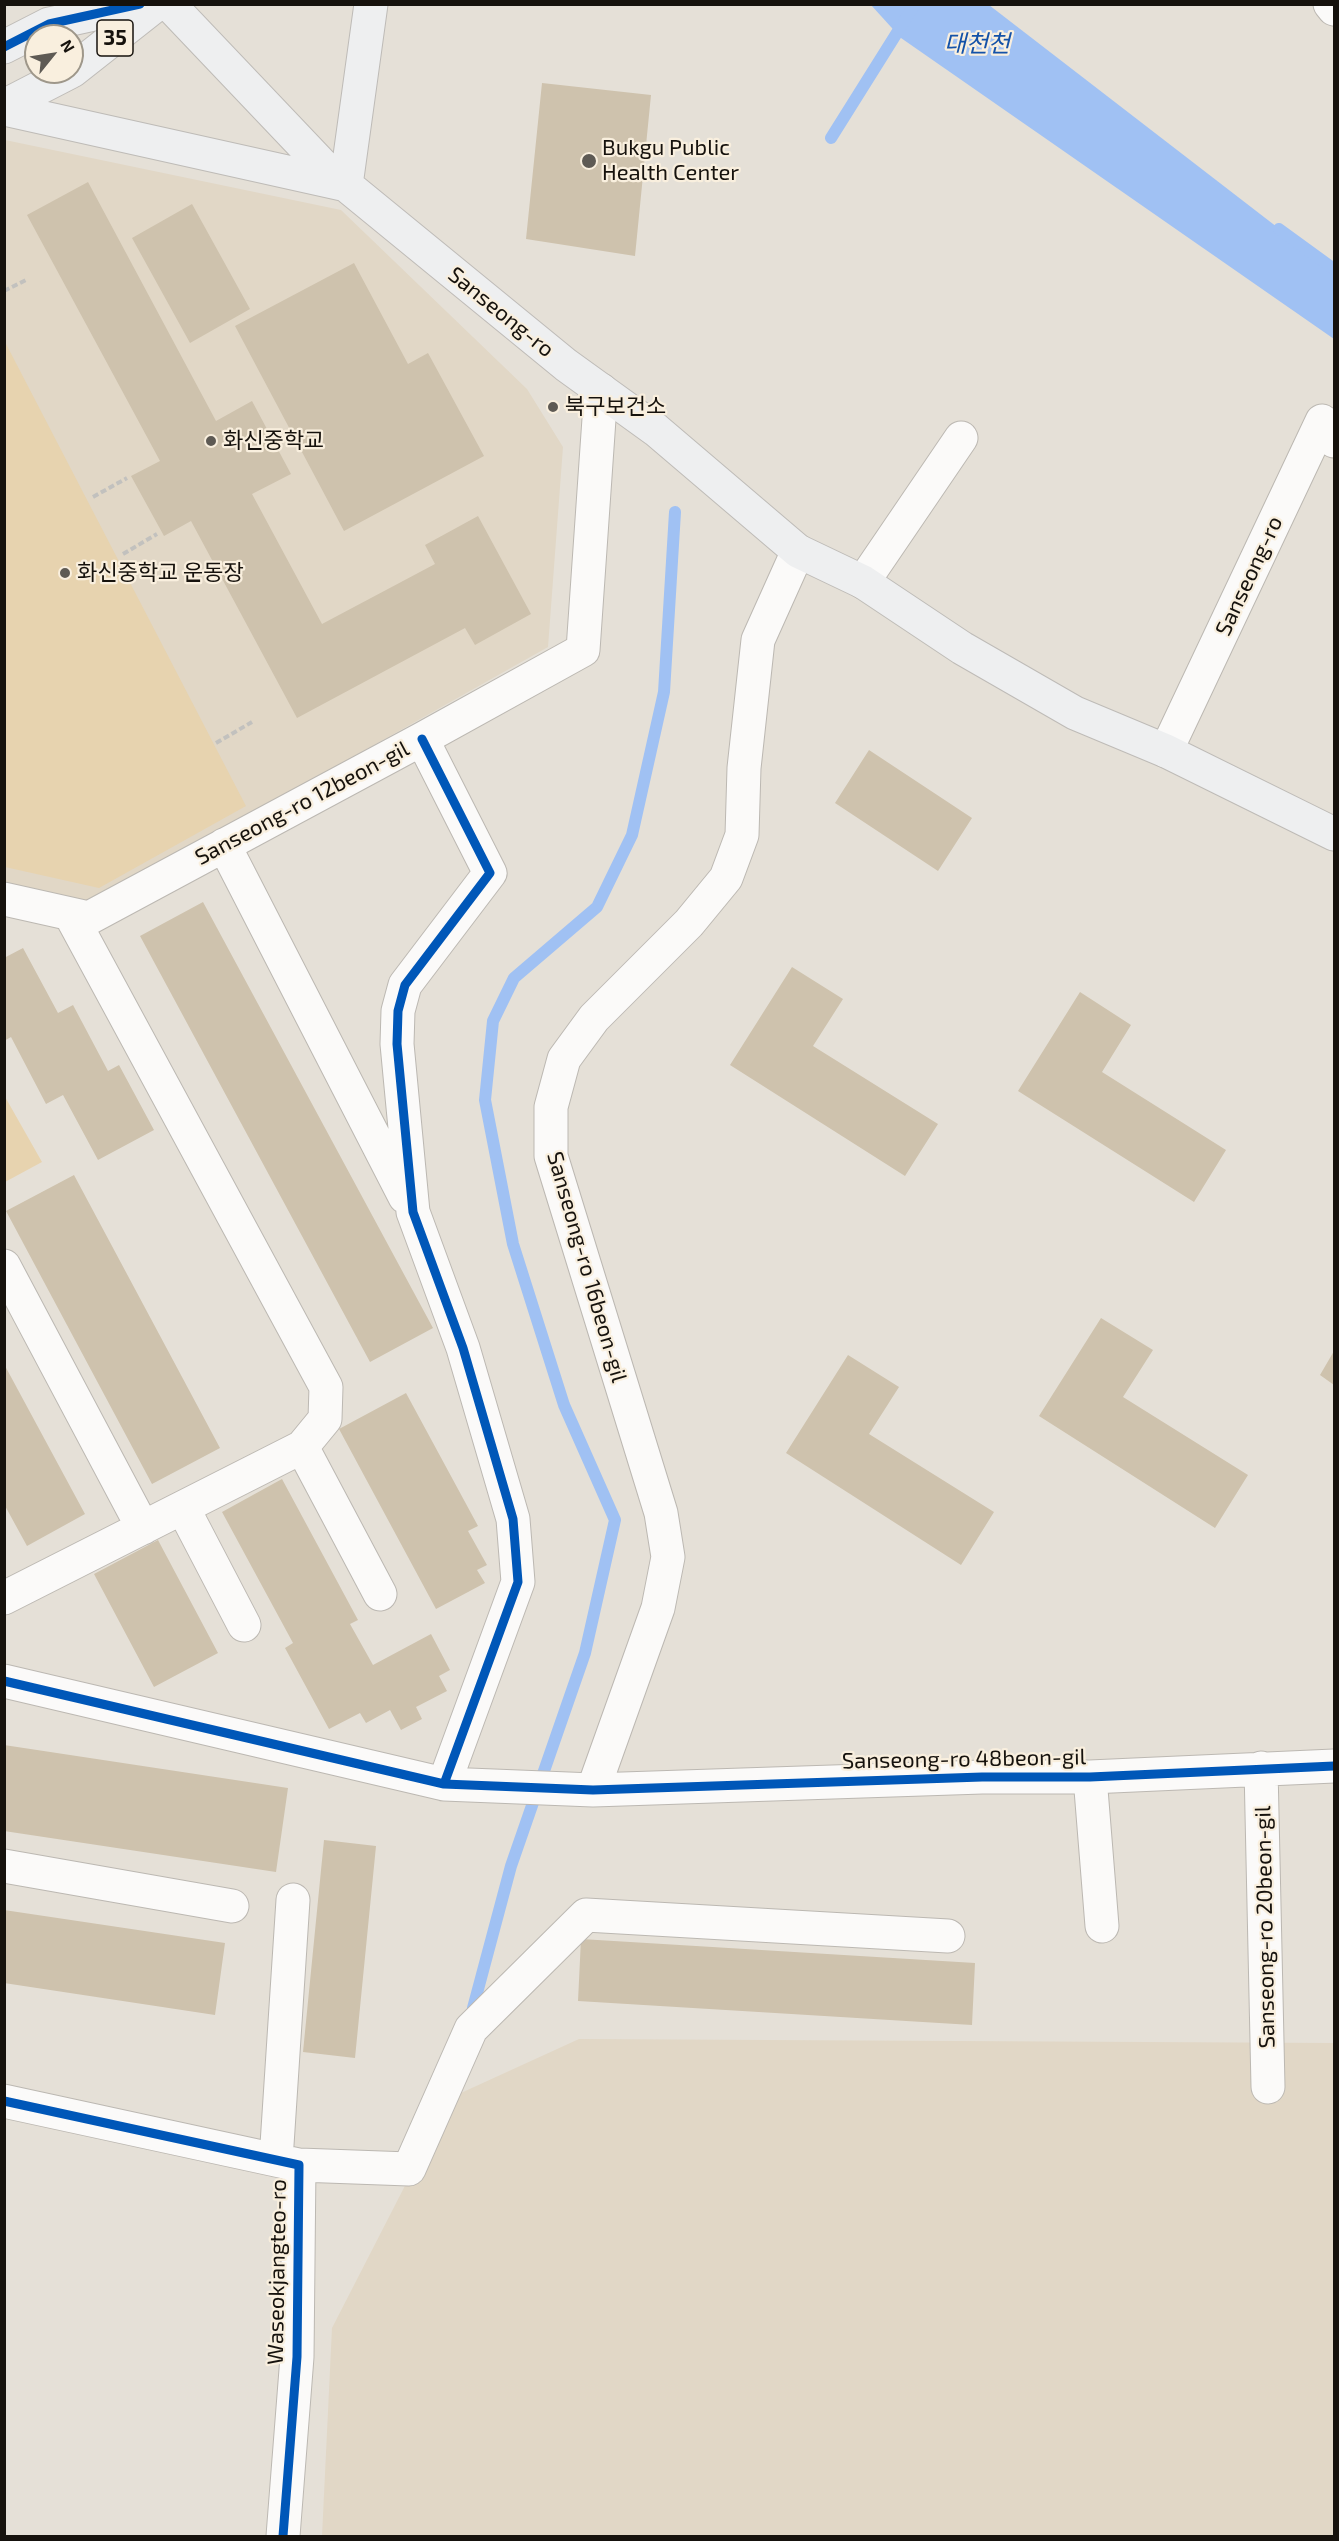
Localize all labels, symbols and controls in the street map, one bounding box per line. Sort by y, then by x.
road number: 35 [97,20,133,56]
north arrow [24,24,84,84]
water label: 대천천 [944,30,1010,58]
text: N [57,36,79,56]
place label: Bukgu Public Health Center [602,135,739,186]
marker: Bukgu Public Health Center [580,152,598,170]
street label: Sanseong-ro [443,261,559,363]
place label: 북구보건소 [565,394,666,420]
marker: 북구보건소 [546,400,560,414]
place label: 화신중학교 [223,428,324,454]
marker: 화신중학교 [204,434,218,448]
street label: Sanseong-ro [1210,512,1288,640]
place label: 화신중학교 운동장 [77,560,244,586]
marker: 화신중학교 운동장 [58,566,72,580]
street label: Sanseong-ro 12beon-gil [191,735,413,871]
street label: Sanseong-ro 16beon-gil [541,1149,633,1385]
street label: Sanseong-ro 48beon-gil [842,1744,1086,1774]
street label: Sanseong-ro 20beon-gil [1250,1805,1280,2049]
street label: Waseokjangteo-ro [262,2179,292,2365]

